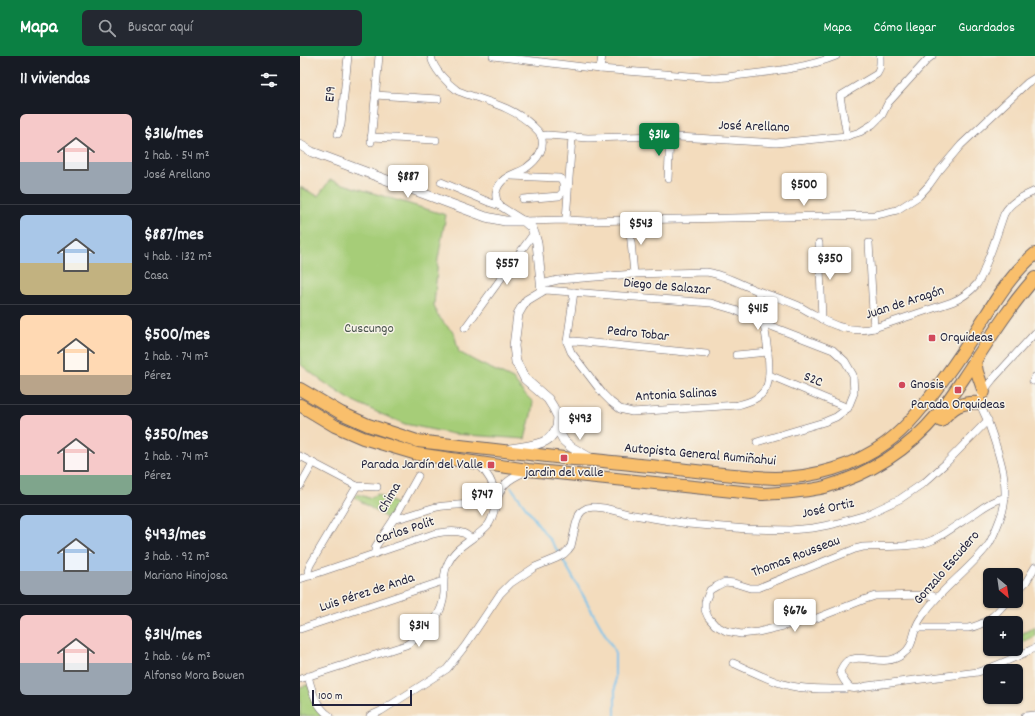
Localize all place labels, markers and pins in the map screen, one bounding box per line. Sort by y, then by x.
pin: $316 [635,123,683,157]
pin: $887 [384,165,432,199]
pin: $500 [780,173,828,207]
pin: $543 [617,212,665,246]
pin: $350 [806,247,854,281]
pin: $557 [483,252,531,286]
pin: $415 [734,297,782,331]
place label: Orquideas [940,328,993,348]
marker: Orquideas [927,333,937,343]
place label: Gnosis [910,375,944,395]
marker: Gnosis [897,380,907,390]
marker: Parada Orquideas [953,385,963,395]
place label: Parada Orquideas [911,395,1005,415]
pin: $493 [556,407,604,441]
marker: jardin del valle [559,453,569,463]
place label: Parada Jardín del Valle [361,455,483,475]
marker: Parada Jardín del Valle [486,460,496,470]
place label: jardin del valle [524,463,603,483]
pin: $747 [458,483,506,517]
pin: $676 [771,599,819,633]
pin: $314 [395,614,443,648]

